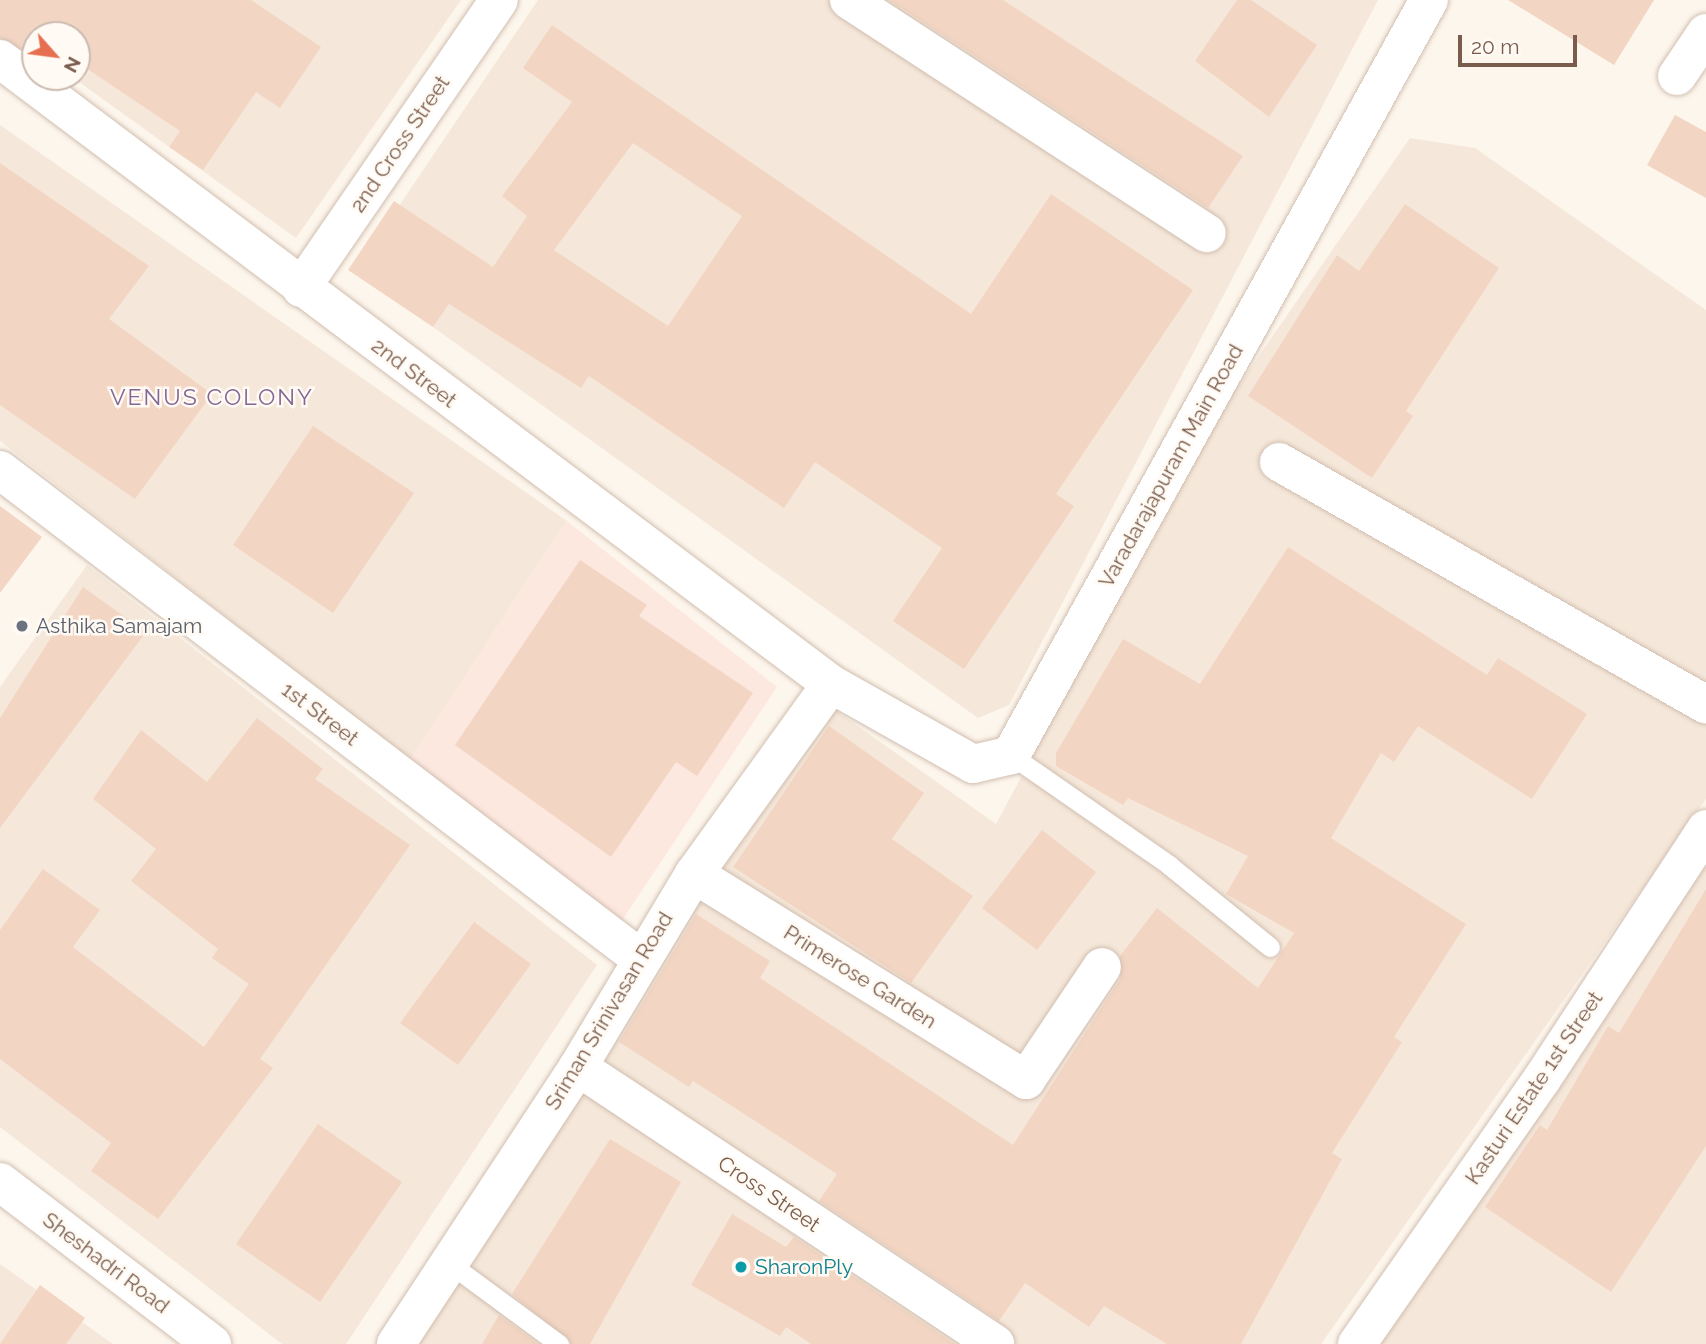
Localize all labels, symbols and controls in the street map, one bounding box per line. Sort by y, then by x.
north arrow [21,21,91,91]
scale bar [1461,21,1580,65]
text: 20 m [1471,34,1519,59]
text: N [60,53,86,76]
street label: 2nd Cross Street [345,71,455,217]
street label: 2nd Street [367,333,461,413]
street label: Varadarajapuram Main Road [1094,340,1248,592]
district label: VENUS COLONY [111,383,313,411]
place label: Asthika Samajam [36,613,202,639]
marker: Asthika Samajam [14,618,30,634]
street label: 1st Street [277,677,363,751]
street label: Sriman Srinivasan Road [540,907,678,1115]
street label: Primerose Garden [779,920,941,1034]
street label: Kasturi Estate 1st Street [1460,987,1608,1189]
street label: Cross Street [713,1151,825,1237]
street label: Sheshadri Road [38,1207,174,1319]
place label: SharonPly [755,1254,853,1280]
marker: SharonPly [733,1259,749,1275]

